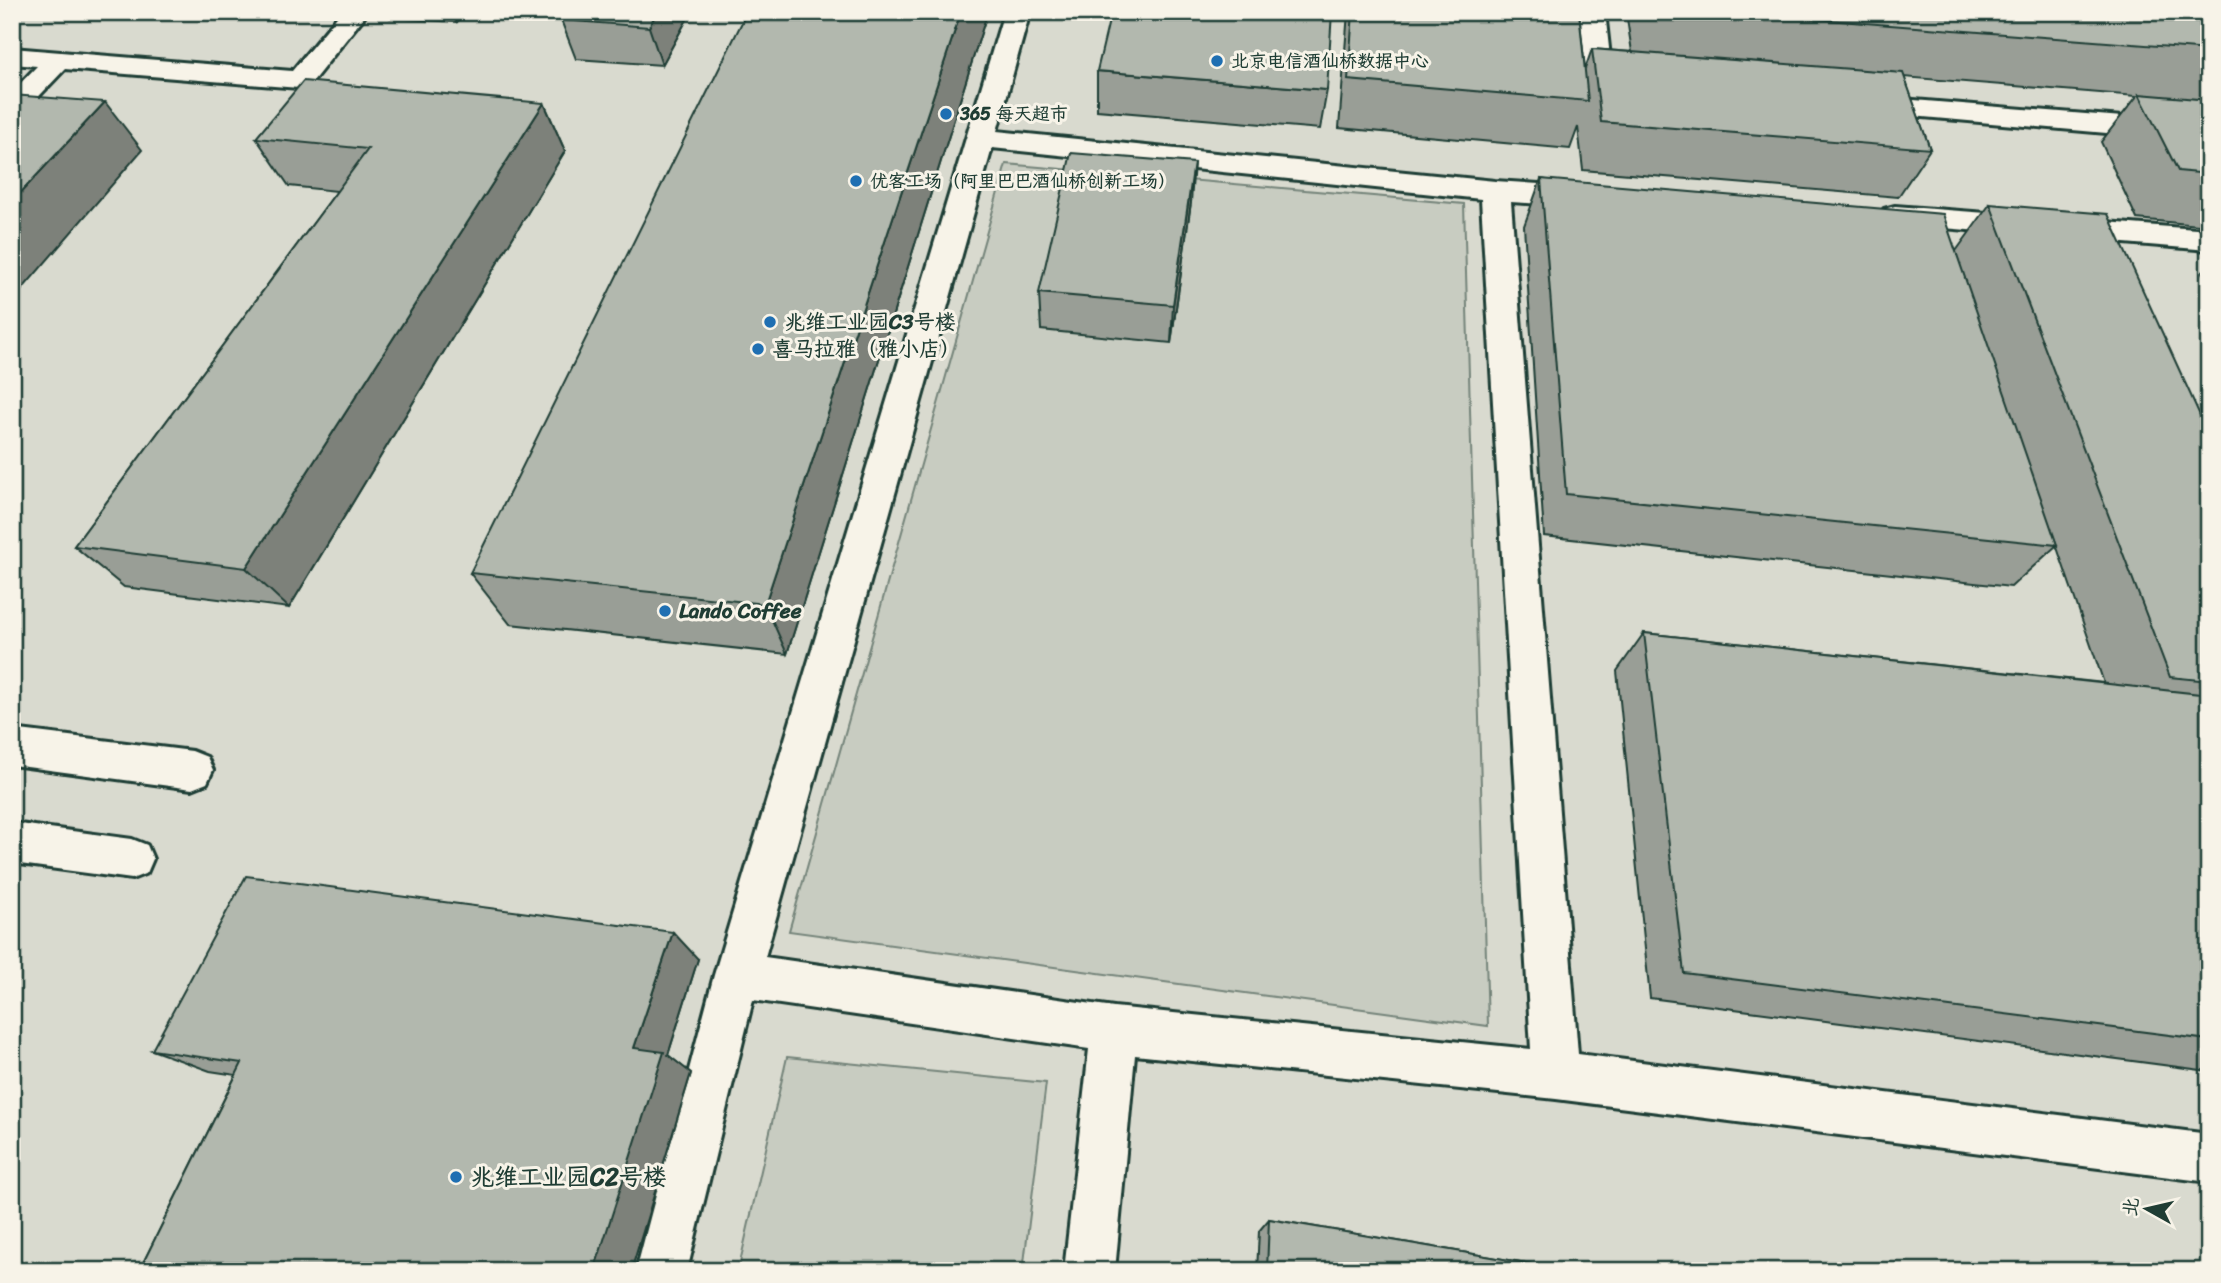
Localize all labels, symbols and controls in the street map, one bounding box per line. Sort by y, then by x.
place label: 北京电信酒仙桥数据中心 [1231,45,1429,77]
marker: 北京电信酒仙桥数据中心 [1209,53,1225,69]
place label: 365 每天超市 [959,98,1068,130]
marker: 365 每天超市 [938,106,954,122]
place label: 优客工场（阿里巴巴酒仙桥创新工场） [870,165,1176,197]
marker: 优客工场（阿里巴巴酒仙桥创新工场） [848,173,864,189]
place label: 兆维工业园C3号楼 [784,303,956,341]
marker: 兆维工业园C3号楼 [762,314,778,330]
place label: 喜马拉雅（雅小店） [772,330,961,368]
marker: 喜马拉雅（雅小店） [750,341,766,357]
place label: Lando Coffee [679,592,802,630]
marker: Lando Coffee [657,603,673,619]
place label: 兆维工业园C2号楼 [470,1156,667,1198]
marker: 兆维工业园C2号楼 [448,1169,464,1185]
north arrow [2112,1174,2182,1244]
text: 北 [2113,1195,2148,1218]

